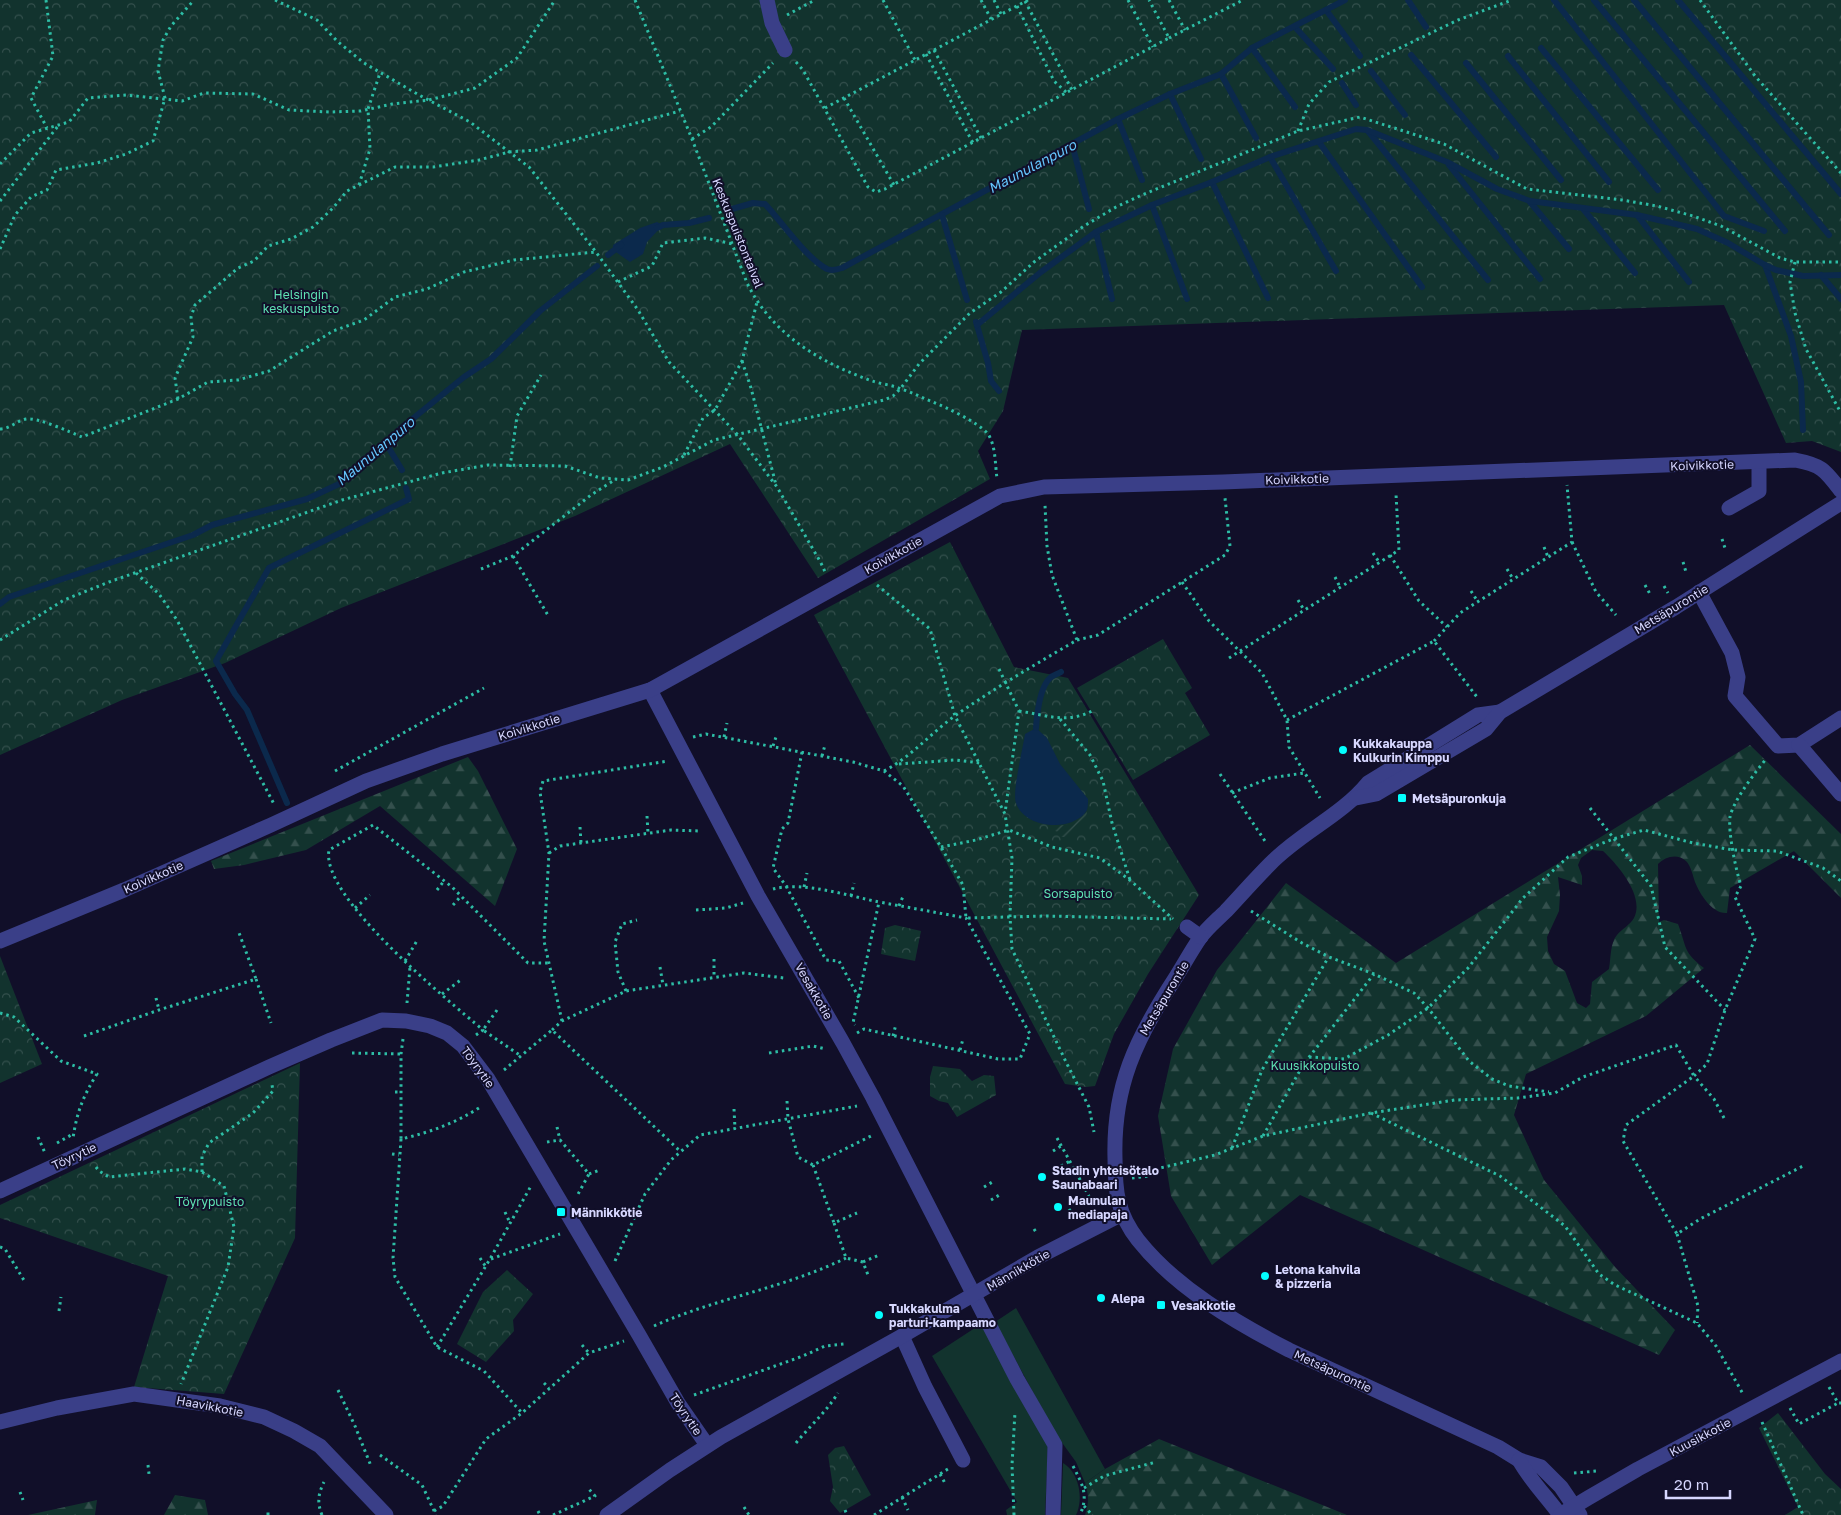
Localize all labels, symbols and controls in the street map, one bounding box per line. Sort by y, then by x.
water label: Maunulanpuro [985,135,1080,196]
street label: Keskuspuistontaival [709,176,767,290]
park label: Helsingin keskuspuisto [263,287,339,316]
water label: Maunulanpuro [332,412,419,489]
street label: Koivikkotie [1670,456,1734,474]
street label: Koivikkotie [1265,470,1329,488]
street label: Koivikkotie [861,533,925,577]
street label: Metsäpurontie [1631,581,1711,637]
street label: Koivikkotie [496,710,562,744]
place label: Kukkakauppa Kulkurin Kimppu [1353,736,1449,765]
marker: Kukkakauppa Kulkurin Kimppu [1337,744,1349,756]
place label: Metsäpuronkuja [1412,791,1506,806]
marker: Metsäpuronkuja [1396,792,1408,804]
street label: Koivikkotie [121,857,185,897]
park label: Sorsapuisto [1044,886,1112,901]
street label: Metsäpurontie [1136,958,1192,1038]
street label: Vesakkotie [792,960,836,1022]
street label: Töyrytie [458,1043,498,1091]
park label: Kuusikkopuisto [1271,1058,1359,1073]
street label: Töyrytie [49,1139,99,1173]
place label: Stadin yhteisötalo Saunabaari [1052,1163,1159,1192]
marker: Stadin yhteisötalo Saunabaari [1036,1171,1048,1183]
place label: Maunulan mediapaja [1068,1193,1128,1222]
park label: Töyrypuisto [176,1194,244,1209]
marker: Maunulan mediapaja [1052,1201,1064,1213]
place label: Männikkötie [571,1205,642,1220]
marker: Männikkötie [555,1206,567,1218]
street label: Männikkötie [984,1246,1052,1294]
place label: Letona kahvila & pizzeria [1275,1262,1360,1291]
marker: Letona kahvila & pizzeria [1259,1270,1271,1282]
place label: Alepa [1111,1291,1145,1306]
marker: Alepa [1095,1292,1107,1304]
place label: Vesakkotie [1171,1298,1236,1313]
marker: Vesakkotie [1155,1299,1167,1311]
place label: Tukkakulma parturi-kampaamo [889,1301,996,1330]
marker: Tukkakulma parturi-kampaamo [873,1309,885,1321]
street label: Metsäpurontie [1292,1346,1374,1396]
street label: Töyrytie [667,1390,706,1438]
street label: Haavikkotie [175,1392,245,1420]
street label: Kuusikkotie [1667,1414,1733,1459]
scale bar [1666,1468,1730,1500]
text: 20 m [1674,1475,1709,1493]

